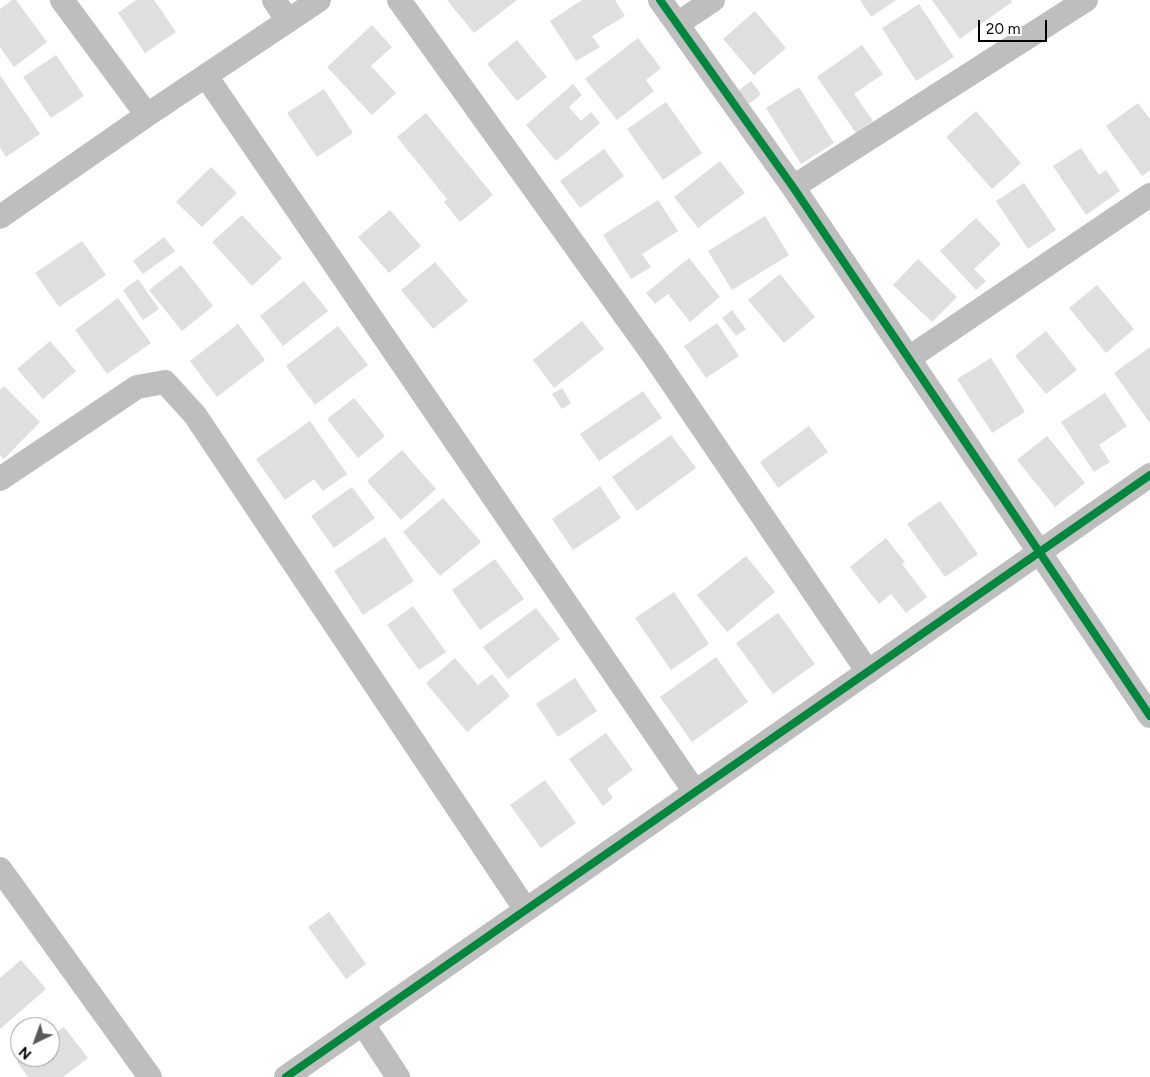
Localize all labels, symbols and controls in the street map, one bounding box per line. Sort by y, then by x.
scale bar [980,10,1049,42]
text: 20 m [986,20,1020,38]
north arrow [10,1017,60,1067]
text: N [16,1043,35,1063]

